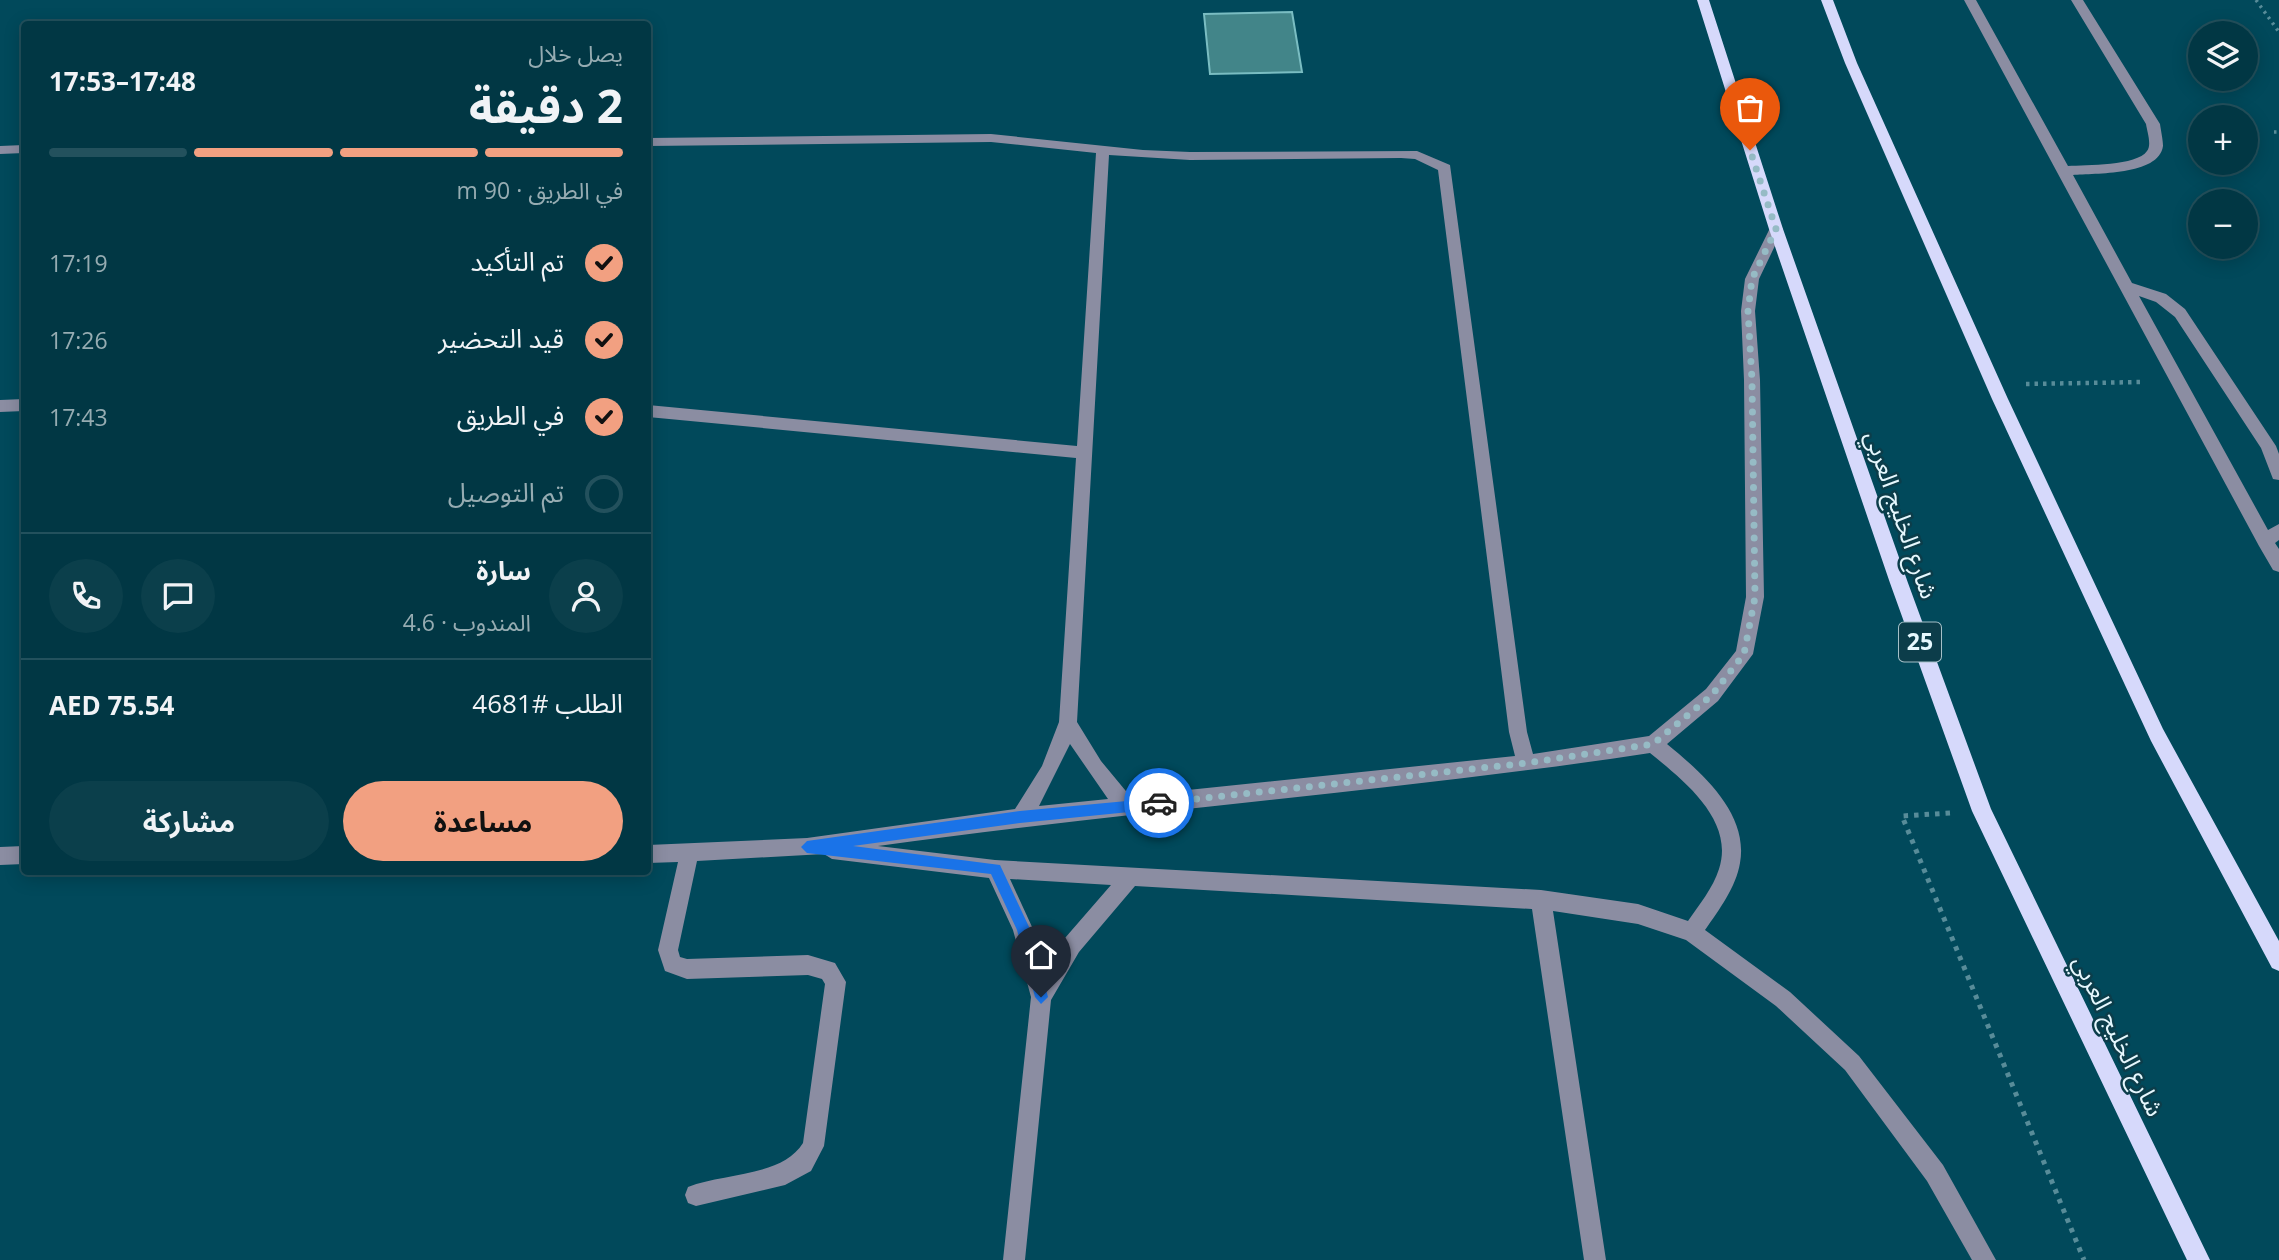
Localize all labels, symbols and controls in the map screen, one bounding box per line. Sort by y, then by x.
map controls [2188,21,2258,259]
button: layers [2188,21,2258,91]
text: يصل خلال [528,37,623,69]
text: 17:48–17:53 [49,63,196,99]
text: 2 دقيقة [469,74,623,136]
pin [1720,78,1780,150]
icon: bag [1731,89,1769,127]
button: + [2188,105,2258,175]
text: في الطريق · 90 m [457,174,623,206]
button: − [2188,189,2258,259]
text: تم التأكيد [470,243,564,279]
icon: check [585,244,623,282]
text: 17:19 [49,247,108,279]
text: قيد التحضير [438,320,564,356]
icon: check [585,321,623,359]
text: 17:26 [49,324,108,356]
text: في الطريق [457,397,564,433]
icon: check [585,398,623,436]
text: 17:43 [49,401,108,433]
street label: شارع الخليج العربي [1855,426,1947,604]
text: تم التوصيل [448,474,564,510]
text: سارة [476,552,531,588]
button: phone [49,559,123,633]
button: chat [141,559,215,633]
button: person [549,559,623,633]
text: المندوب · 4.6 [403,606,531,638]
road number: 25 [1899,622,1941,662]
text: الطلب #4681 [472,685,623,721]
text: AED 75.54 [49,687,174,723]
courier [1124,768,1194,838]
button: مشاركة [49,781,329,861]
button: مساعدة [343,781,623,861]
icon: car [1140,784,1178,822]
pin [1011,925,1071,997]
icon: home [1022,936,1060,974]
street label: شارع الخليج العربي [2063,949,2173,1123]

